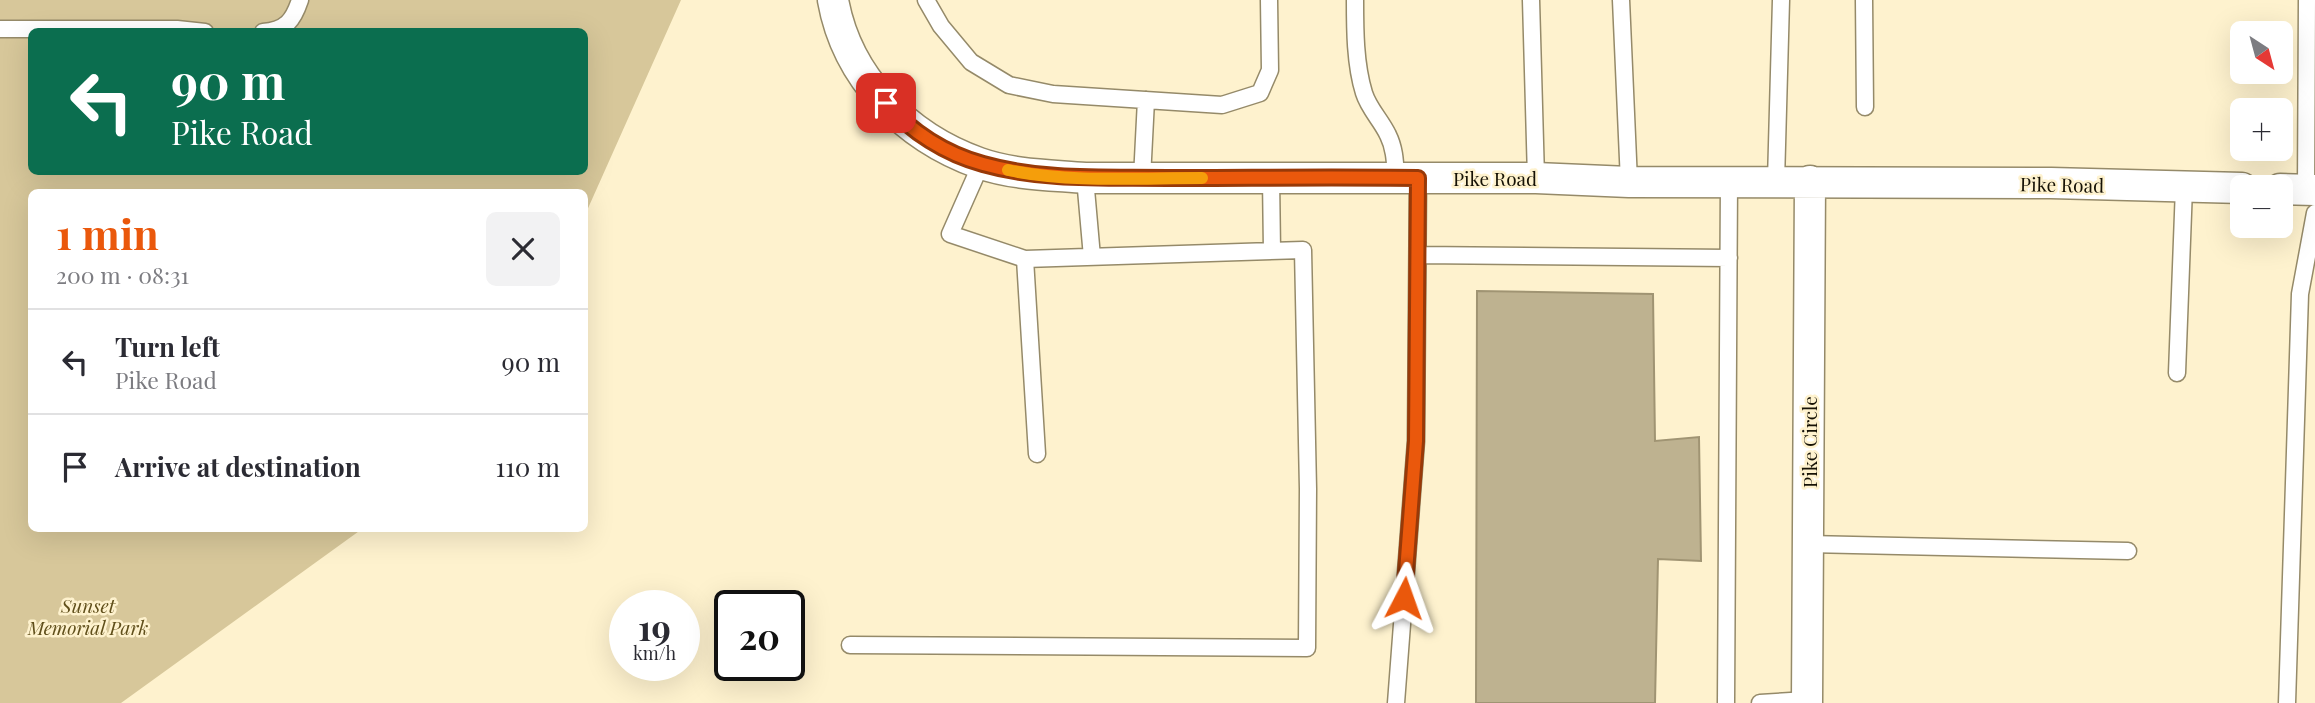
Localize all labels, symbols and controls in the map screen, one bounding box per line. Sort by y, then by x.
north arrow [2230,21,2292,84]
map controls [2230,21,2293,238]
text: 90 m [171,47,285,112]
icon: left [56,56,147,147]
pin [856,73,916,133]
icon: arrive [867,84,905,122]
button: + [2230,98,2293,161]
text: Pike Road [171,110,313,153]
street label: Pike Road [1453,165,1537,191]
street label: Pike Road [2020,170,2104,198]
button: − [2230,175,2293,238]
text: 1 min [56,205,159,261]
button: close [486,212,560,286]
text: 200 m · 08:31 [56,259,189,290]
text: Turn left [115,329,220,364]
icon: left [56,343,94,381]
text: 90 m [502,344,560,379]
text: Pike Road [115,364,217,395]
street label: Pike Circle [1796,396,1822,488]
icon: arrive [56,448,94,486]
text: Arrive at destination [115,449,361,484]
text: 110 m [496,449,560,484]
position arrow [1367,561,1441,635]
speed limit sign: 20 [714,590,805,681]
park label: Sunset Memorial Park [27,592,149,640]
text: 19 [638,603,671,650]
text: km/h [633,641,676,665]

